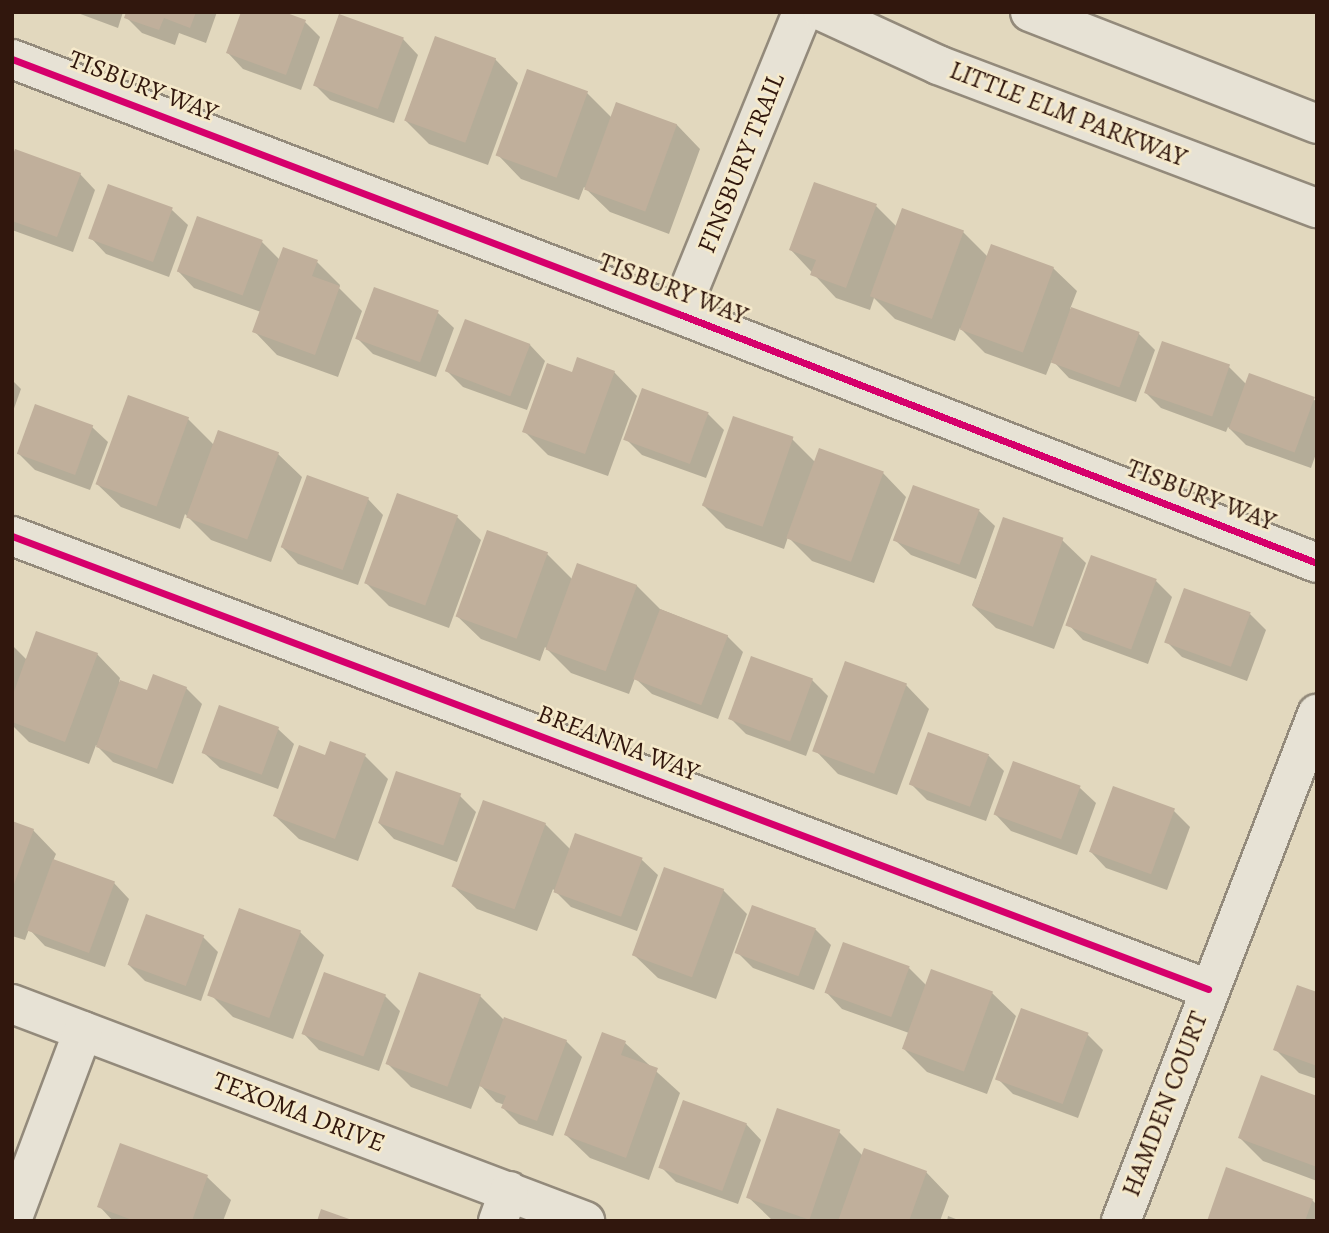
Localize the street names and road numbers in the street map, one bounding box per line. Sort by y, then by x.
street label: TISBURY WAY [64,43,222,129]
street label: LITTLE ELM PARKWAY [945,54,1191,174]
street label: FINSBURY TRAIL [691,68,791,258]
street label: TISBURY WAY [594,246,752,332]
street label: TISBURY WAY [1122,452,1280,538]
street label: BREANNA WAY [533,698,703,788]
street label: HAMDEN COURT [1115,1007,1215,1201]
street label: TEXOMA DRIVE [209,1065,389,1159]

